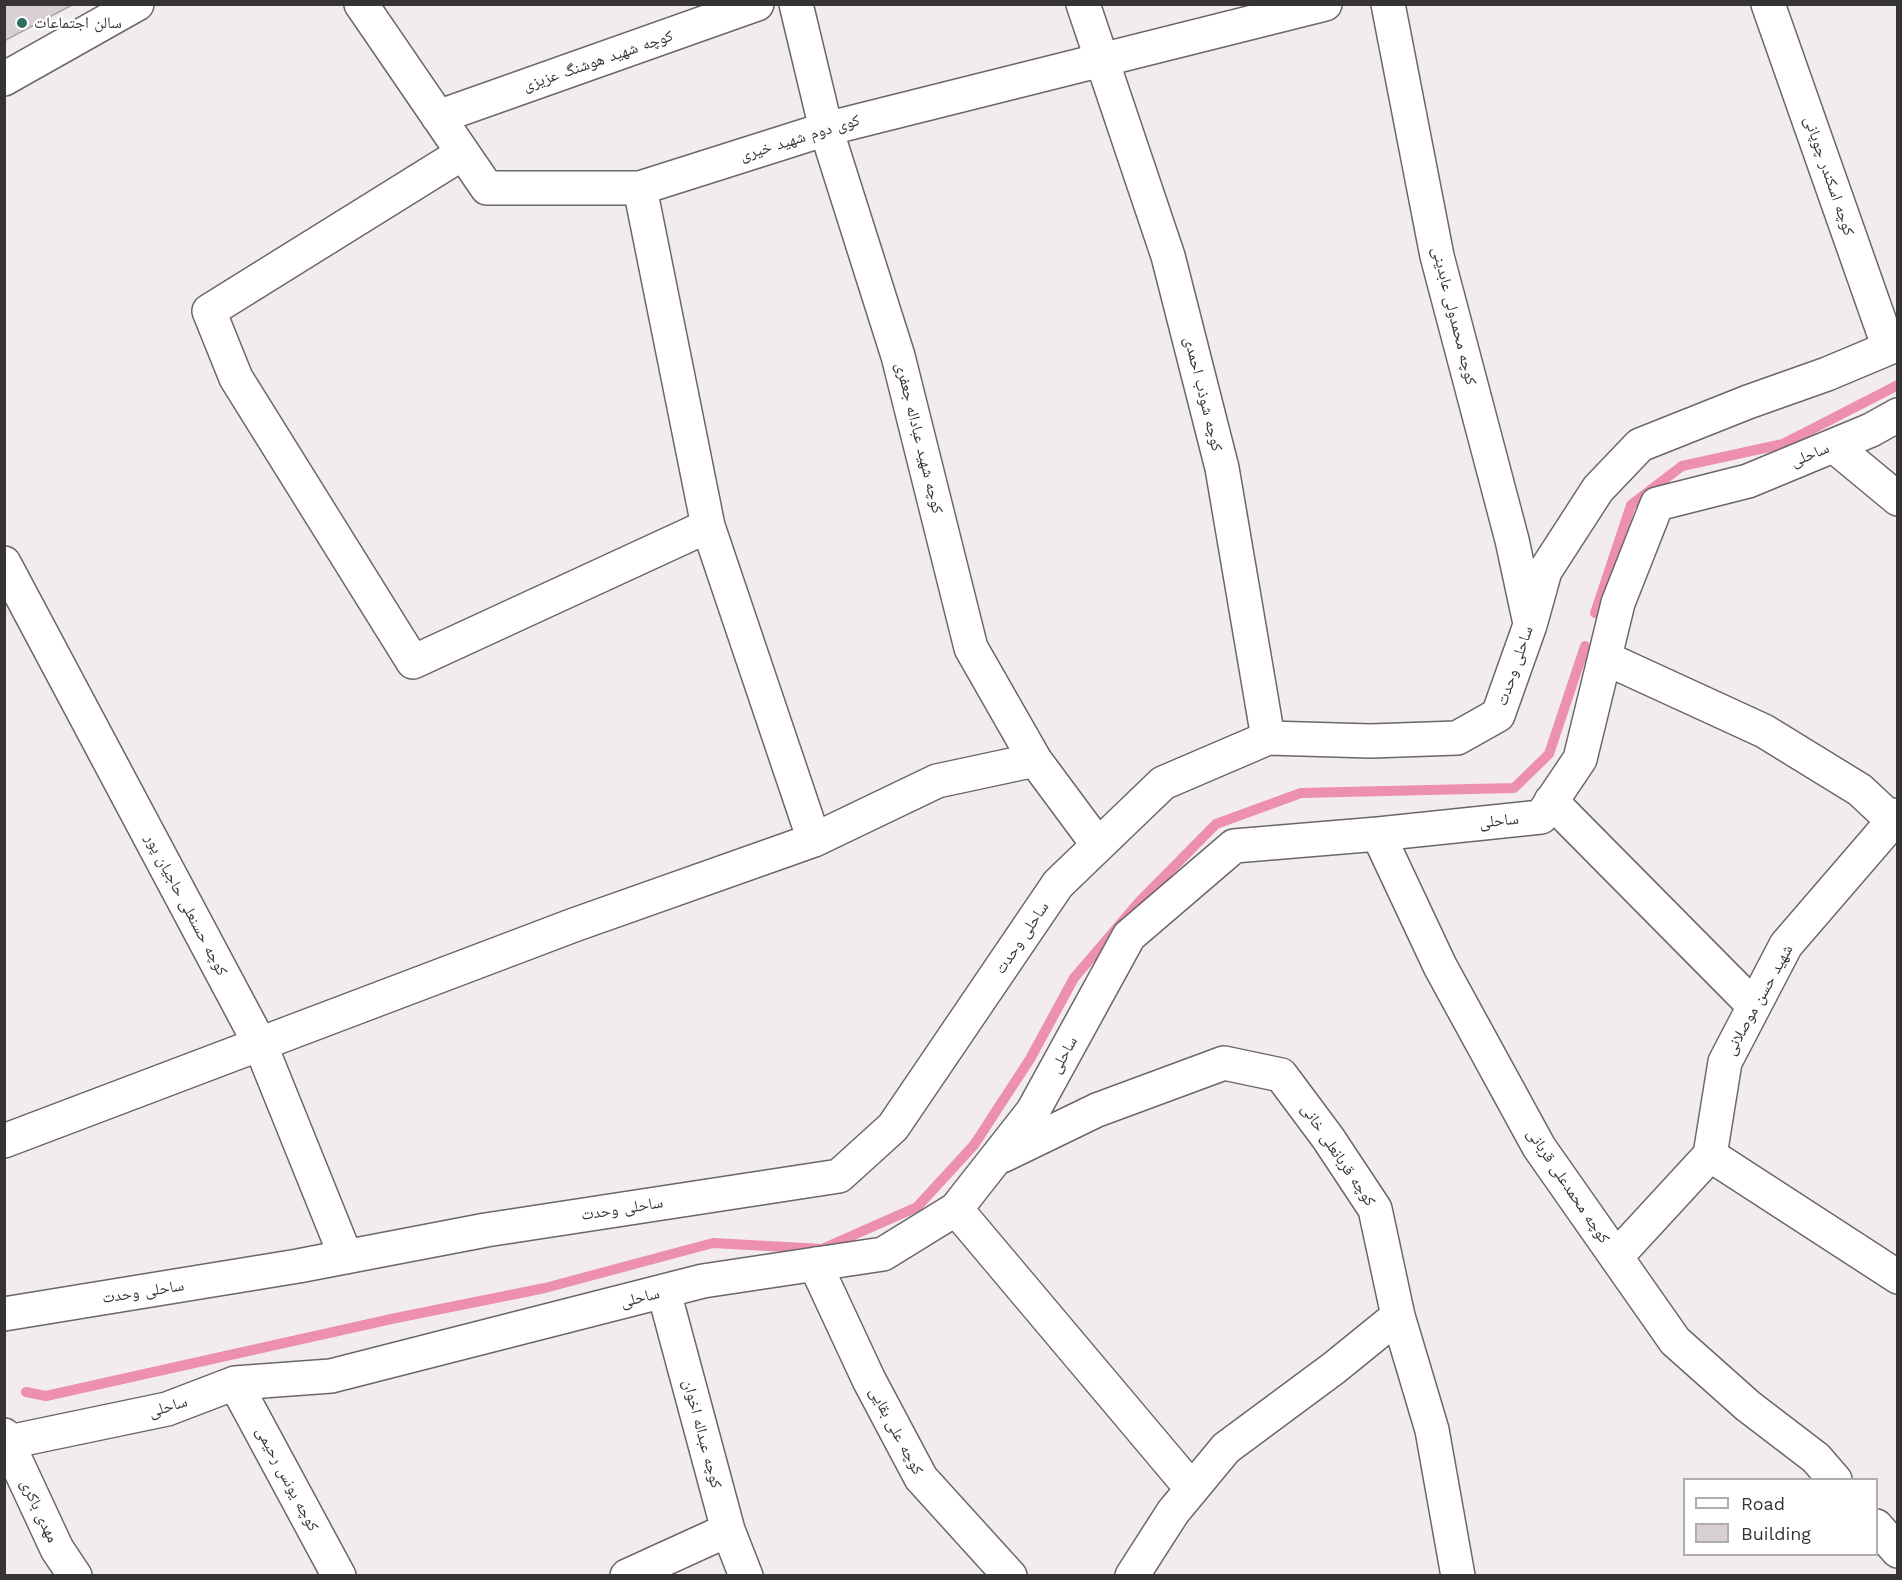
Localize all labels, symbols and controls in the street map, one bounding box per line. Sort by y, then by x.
place label: سالن اجتماعات [34,13,122,33]
marker: سالن اجتماعات [15,16,29,30]
street label: کوچه شهید هوشنگ عزیزی [520,26,676,96]
street label: کوی دوم شهید خیری [738,111,862,165]
street label: کوچه اسکندر چوپانی [1800,114,1858,238]
street label: کوچه محمدولی عابدینی [1428,245,1480,387]
street label: کوچه شوذب احمدی [1179,335,1227,453]
street label: کوچه شهید عباداله جعفری [891,360,947,516]
street label: ساحلی [1788,439,1832,471]
street label: ساحلی وحدت [1492,624,1538,708]
street label: ساحلی [1478,809,1520,833]
street label: کوچه حسنعلی حاجیان پور [141,831,231,979]
street label: ساحلی وحدت [991,898,1053,978]
street label: شهید حسن موصلانی [1721,941,1797,1059]
street label: ساحلی [1046,1033,1082,1077]
street label: کوچه قربانعلی خانی [1297,1100,1379,1210]
street label: کوچه محمدعلی قربانی [1522,1125,1614,1247]
street label: ساحلی وحدت [580,1193,664,1225]
street label: ساحلی وحدت [101,1276,185,1308]
street label: ساحلی [618,1284,662,1312]
street label: کوچه عبداله اخوان [678,1377,726,1491]
street label: کوچه علی بقایی [865,1384,927,1478]
street label: ساحلی [146,1392,190,1422]
street label: کوچه یونس رحیمی [251,1423,323,1535]
street label: مهدی باکری [16,1476,62,1546]
legend [1683,1478,1878,1556]
text: Road [1741,1493,1785,1514]
text: Building [1741,1523,1811,1544]

